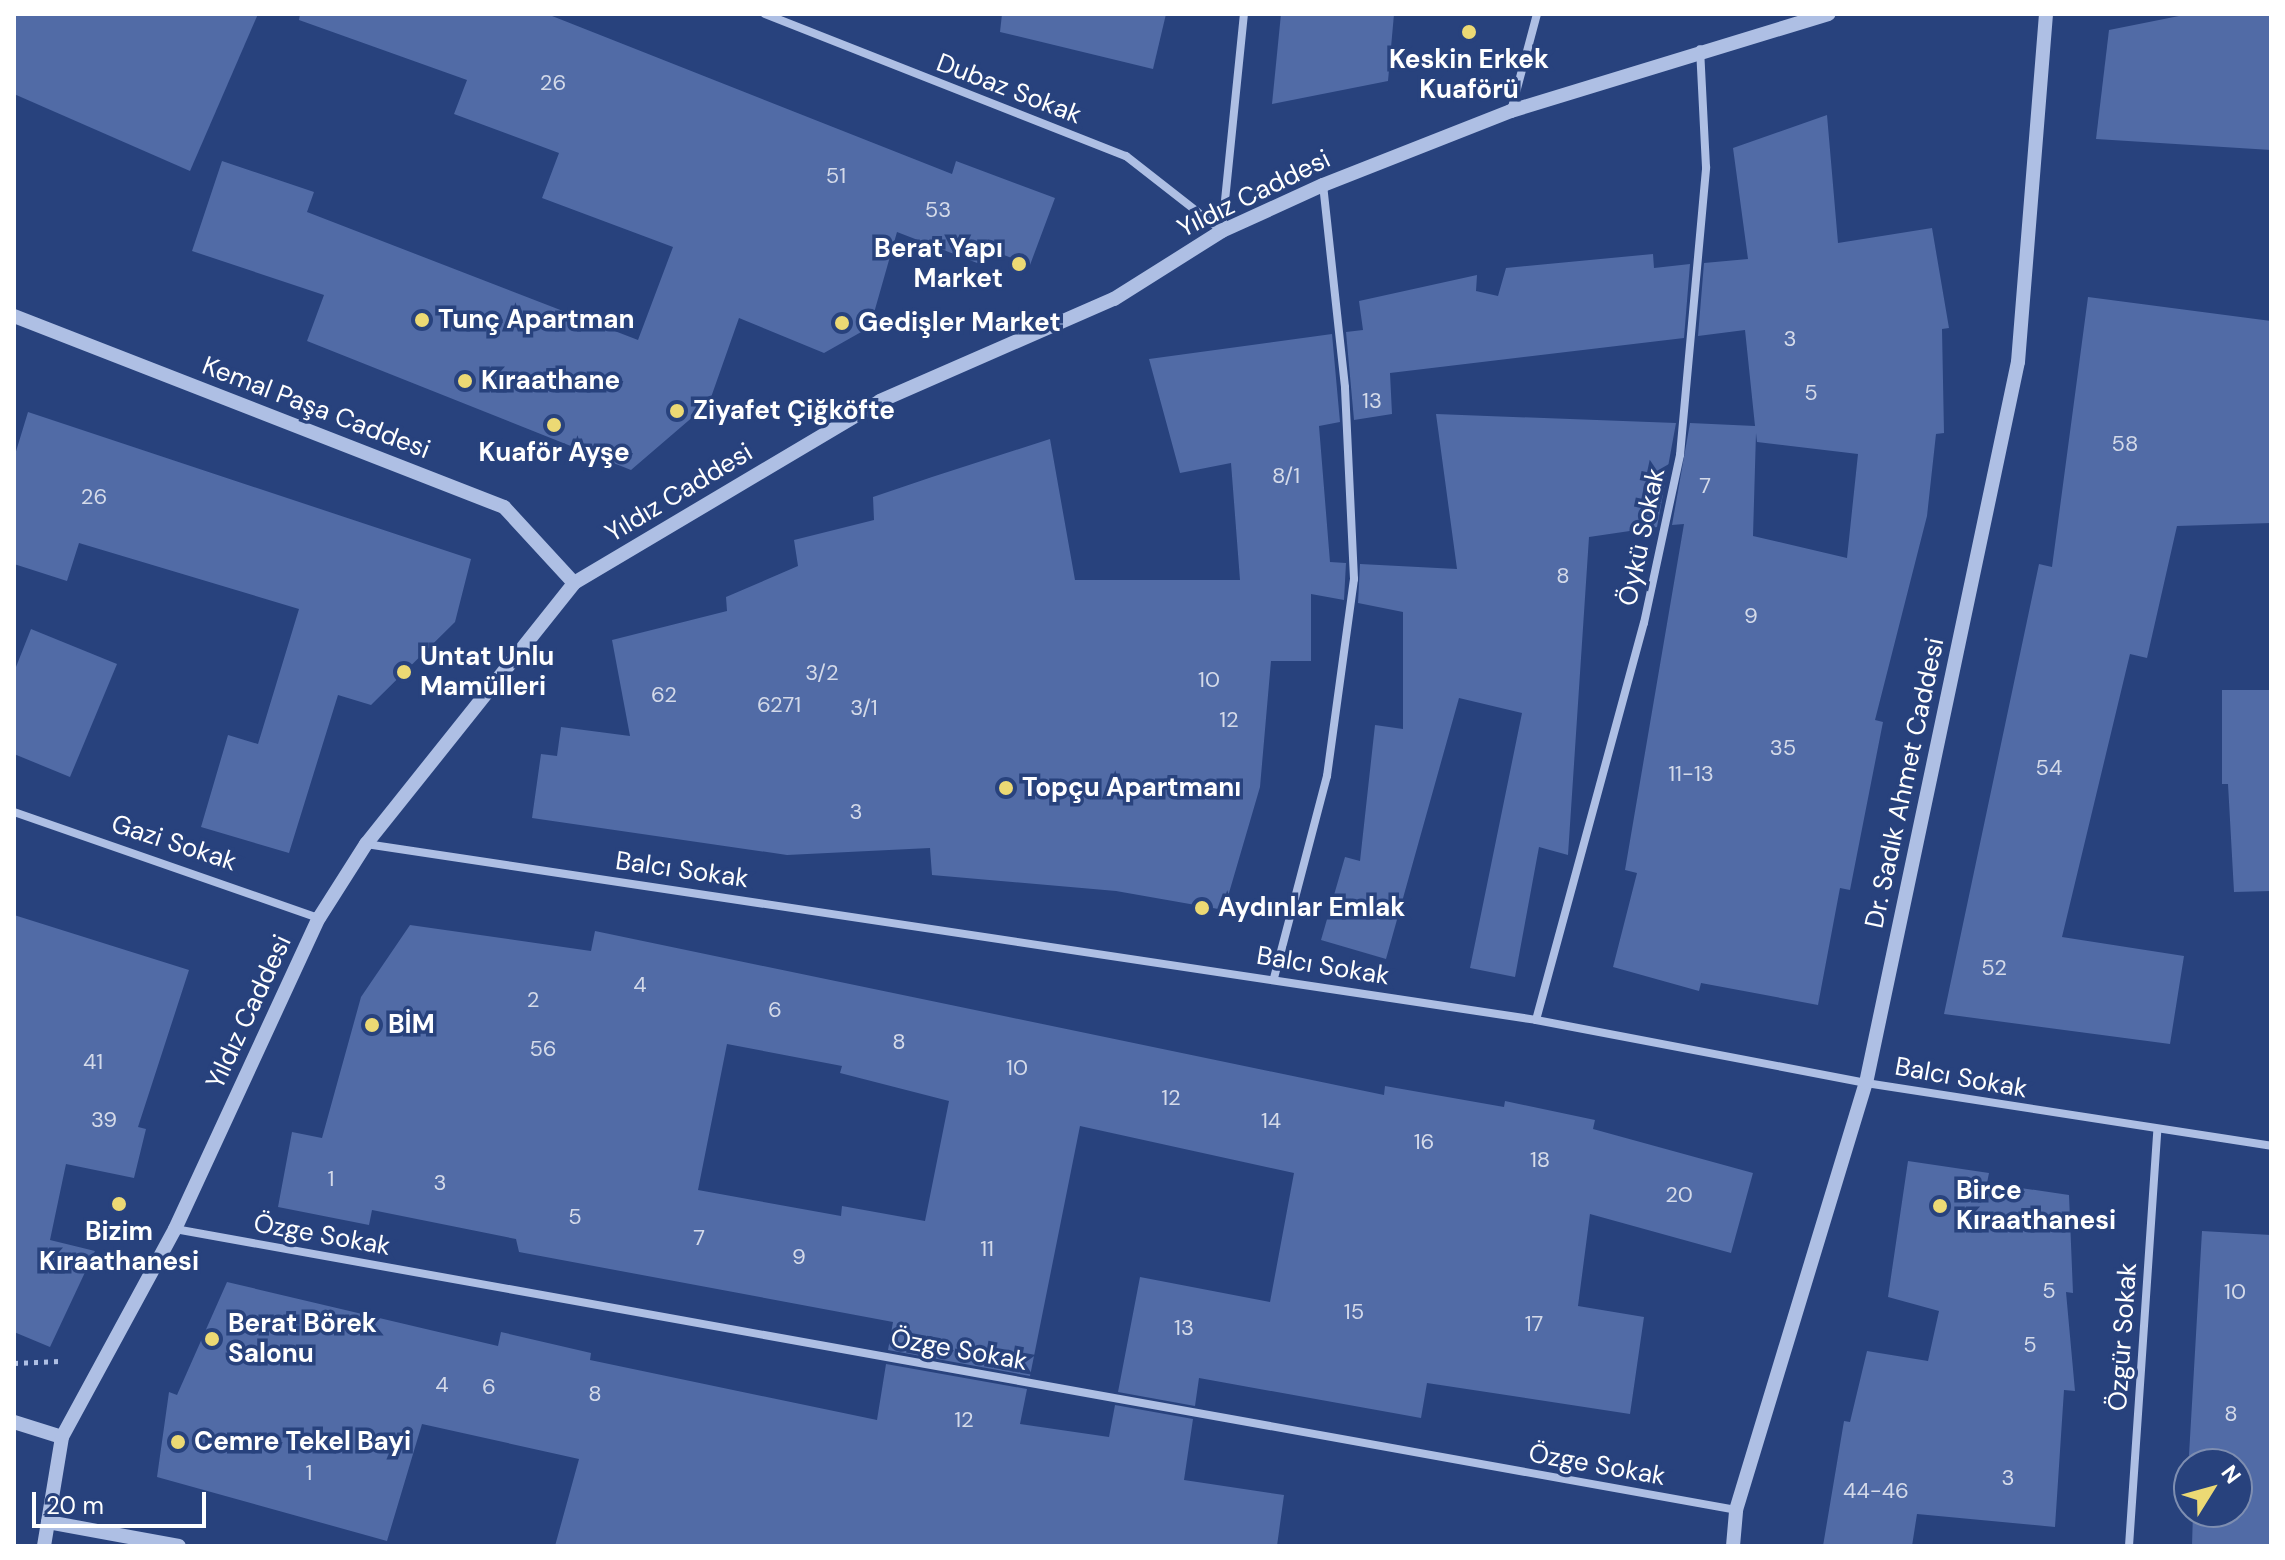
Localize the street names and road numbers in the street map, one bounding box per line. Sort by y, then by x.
street label: Dubaz Sokak [932,47,1086,131]
street label: Yıldız Caddesi [1173,144,1335,244]
street label: Kemal Paşa Caddesi [198,350,434,466]
street label: Yıldız Caddesi [600,437,758,549]
street label: Öykü Sokak [1612,465,1672,609]
street label: Dr. Sadık Ahmet Caddesi [1859,635,1951,931]
street label: Gazi Sokak [108,808,240,878]
street label: Balcı Sokak [614,845,750,895]
street label: Yıldız Caddesi [200,930,298,1094]
street label: Balcı Sokak [1254,940,1392,992]
street label: Balcı Sokak [1892,1051,2030,1105]
street label: Özge Sokak [251,1208,393,1262]
street label: Özgür Sokak [2102,1262,2144,1412]
street label: Özge Sokak [888,1323,1030,1377]
street label: Özge Sokak [1526,1438,1668,1492]

